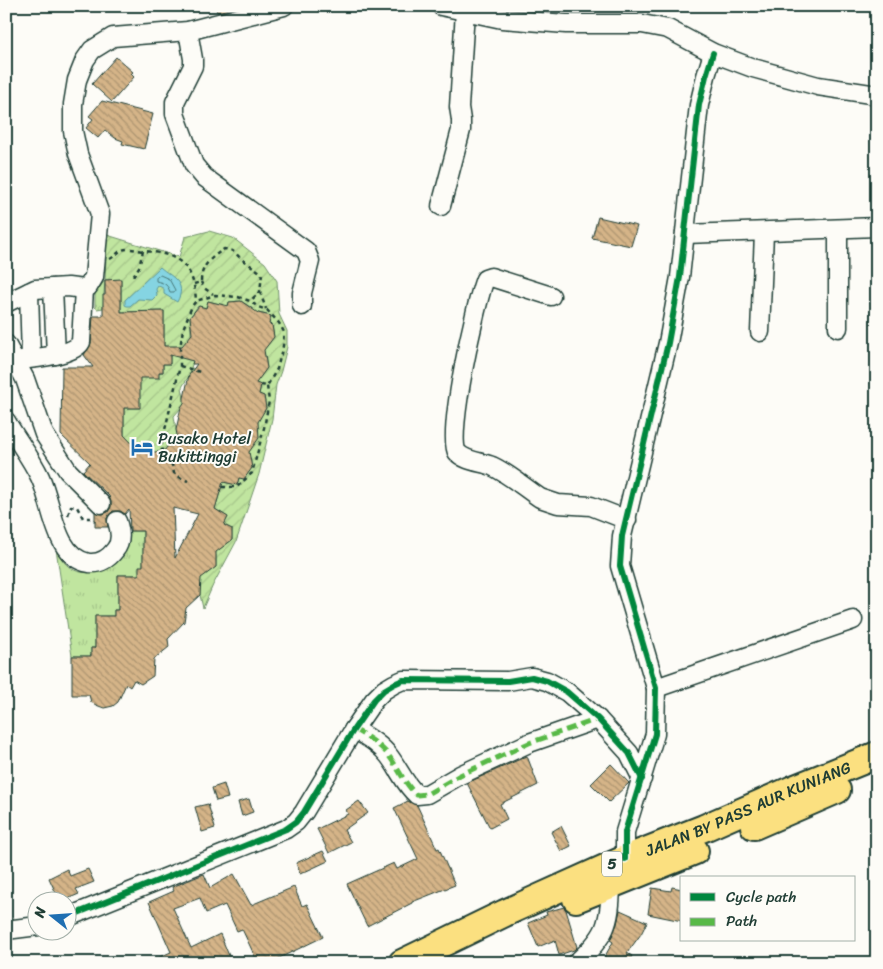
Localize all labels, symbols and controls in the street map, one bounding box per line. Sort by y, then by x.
place label: Pusako Hotel Bukittinggi [158,424,251,471]
hotel icon: Pusako Hotel Bukittinggi [129,434,155,460]
street label: JALAN BY PASS AUR KUNIANG [640,753,855,865]
road number: 5 [602,852,622,876]
legend [680,876,856,942]
text: Cycle path [726,884,797,910]
north arrow [28,892,78,942]
text: N [26,904,54,922]
text: Path [726,908,757,934]

